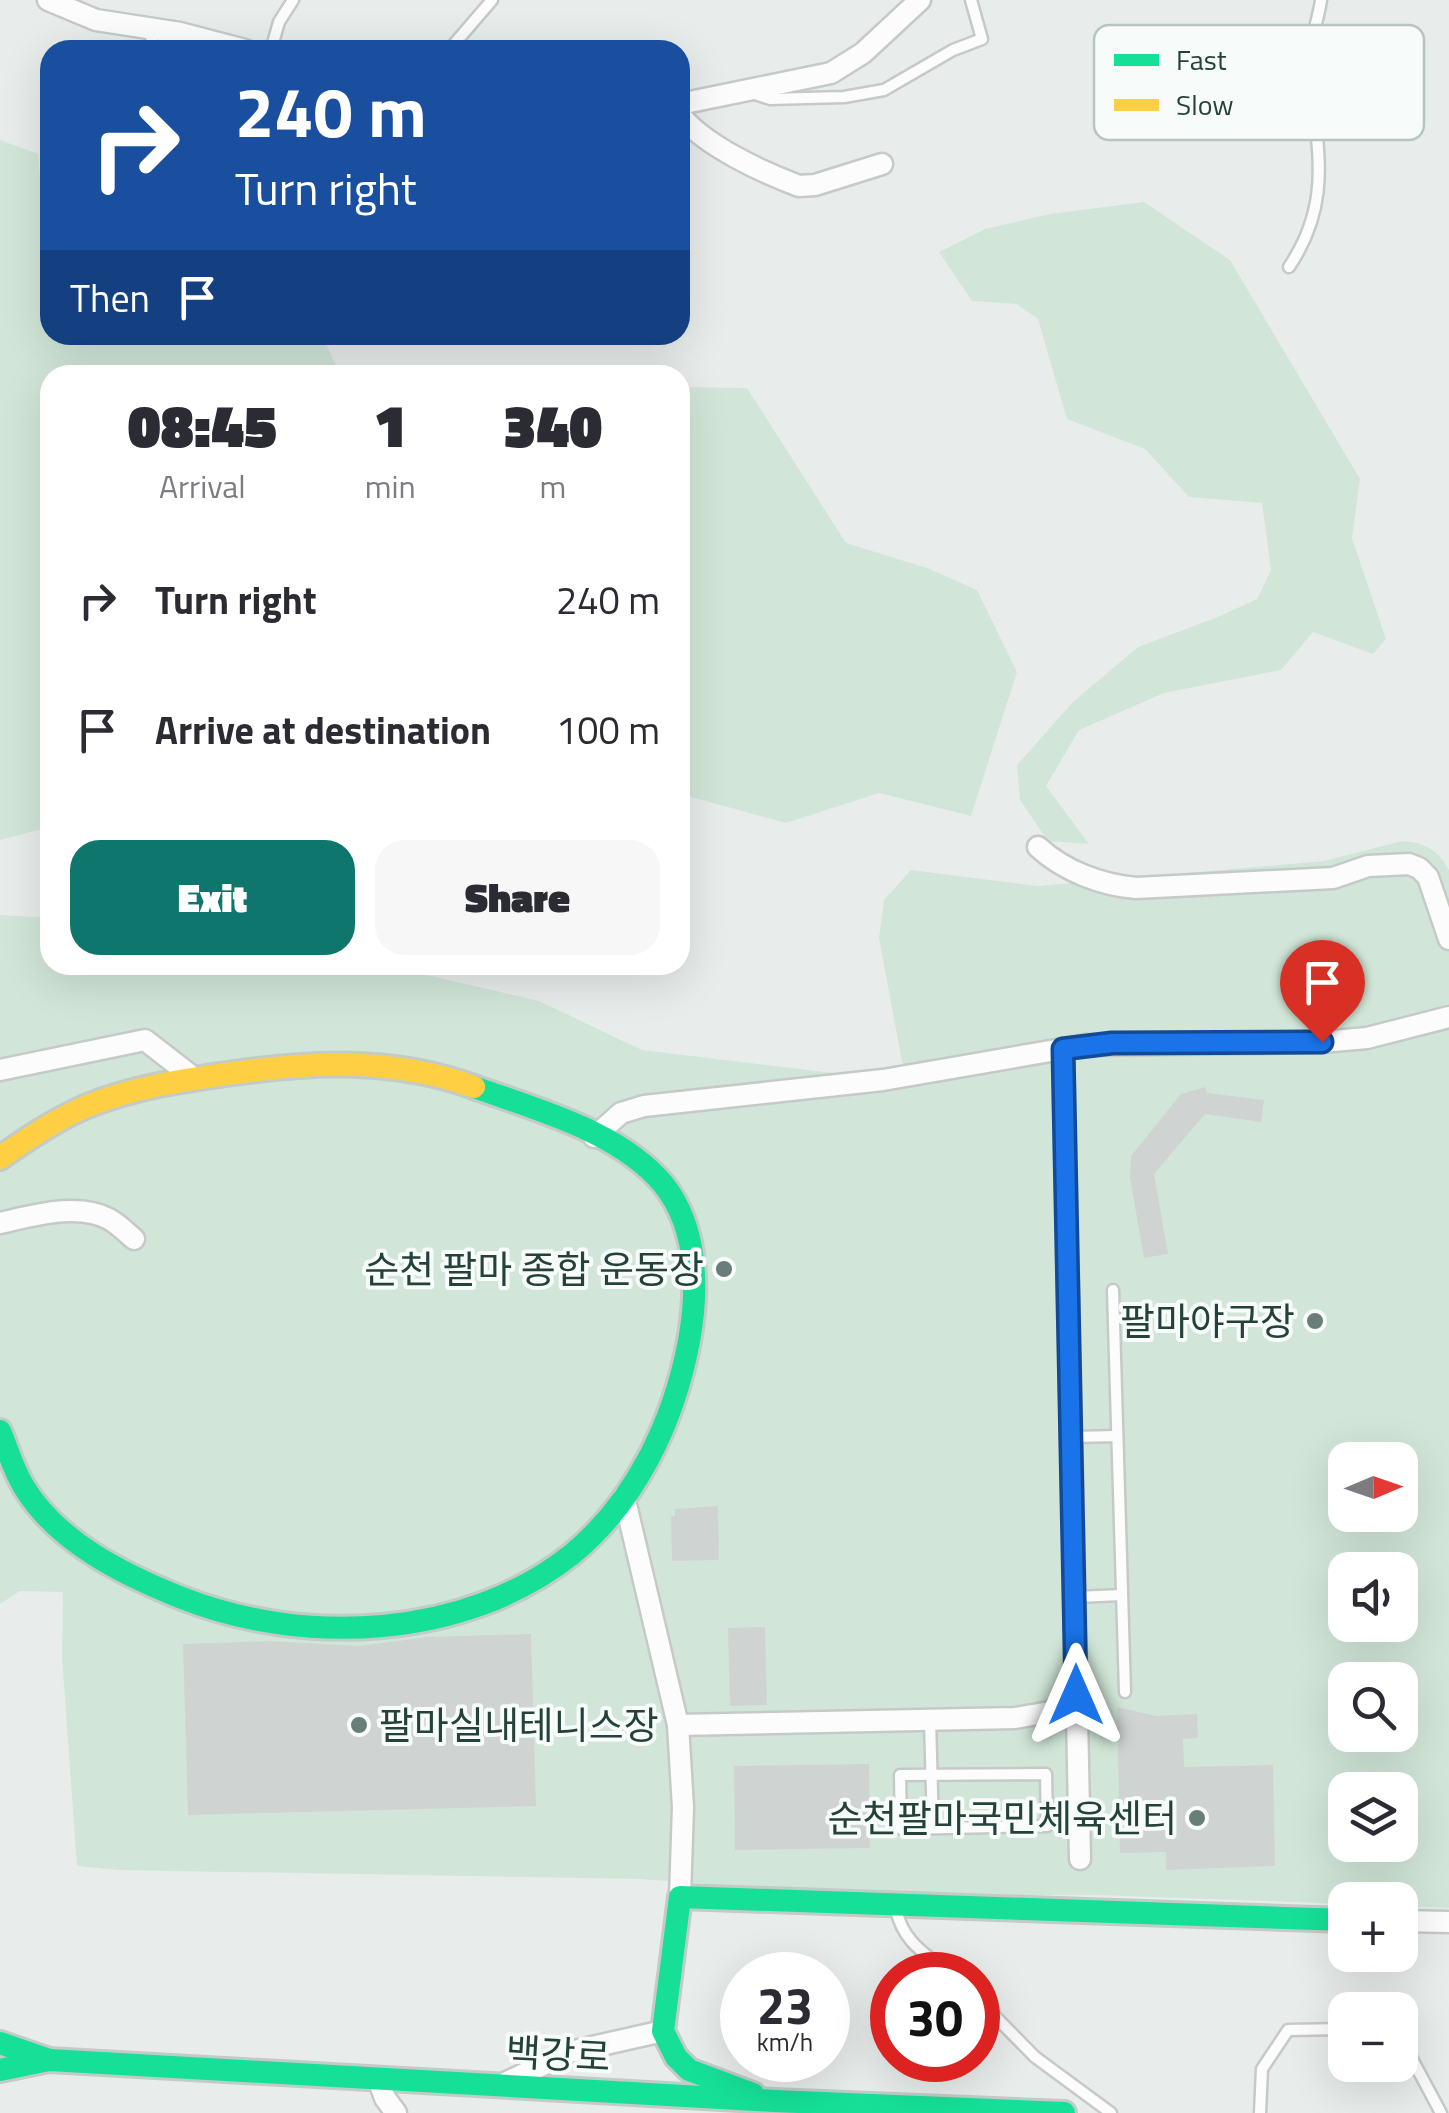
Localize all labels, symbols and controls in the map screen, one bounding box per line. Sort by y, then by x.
legend [1094,25,1424,140]
text: Fast [1176,38,1227,81]
text: 240 m [235,58,427,164]
icon: right [70,80,200,210]
text: Slow [1176,83,1234,126]
text: Turn right [235,154,417,222]
text: Then [70,269,150,327]
icon: arrive [170,270,225,325]
text: 08:45 [128,379,277,470]
text: 1 [374,379,407,470]
text: 340 [503,379,602,470]
text: Arrival [159,462,246,510]
text: min [365,462,416,510]
text: m [539,462,566,510]
text: Turn right [155,571,317,629]
text: 240 m [556,571,660,629]
icon: right [70,573,125,628]
text: Arrive at destination [155,701,491,759]
text: 100 m [556,701,660,759]
icon: arrive [70,703,125,758]
button: Exit [70,840,355,955]
button: Share [375,840,660,955]
pin [1280,940,1365,1043]
icon: arrive [1295,955,1350,1010]
place label: 순천 팔마 종합 운동장 [364,1240,704,1298]
marker: 순천 팔마 종합 운동장 [713,1258,735,1280]
place label: 팔마야구장 [1120,1292,1295,1350]
marker: 팔마야구장 [1304,1310,1326,1332]
north arrow [1328,1442,1418,1532]
map controls [1328,1442,1418,2082]
button: sound [1328,1552,1418,1642]
position arrow [1024,1643,1128,1747]
button: search [1328,1662,1418,1752]
place label: 팔마실내테니스장 [379,1696,659,1754]
marker: 팔마실내테니스장 [348,1714,370,1736]
button: layers [1328,1772,1418,1862]
place label: 순천팔마국민체육센터 [827,1789,1177,1847]
marker: 순천팔마국민체육센터 [1186,1807,1208,1829]
button: + [1328,1882,1418,1972]
speed limit sign: 30 [870,1952,1000,2082]
text: 23 [757,1967,813,2043]
button: − [1328,1992,1418,2082]
street label: 백강로 [504,2022,612,2086]
text: km/h [757,2023,813,2061]

